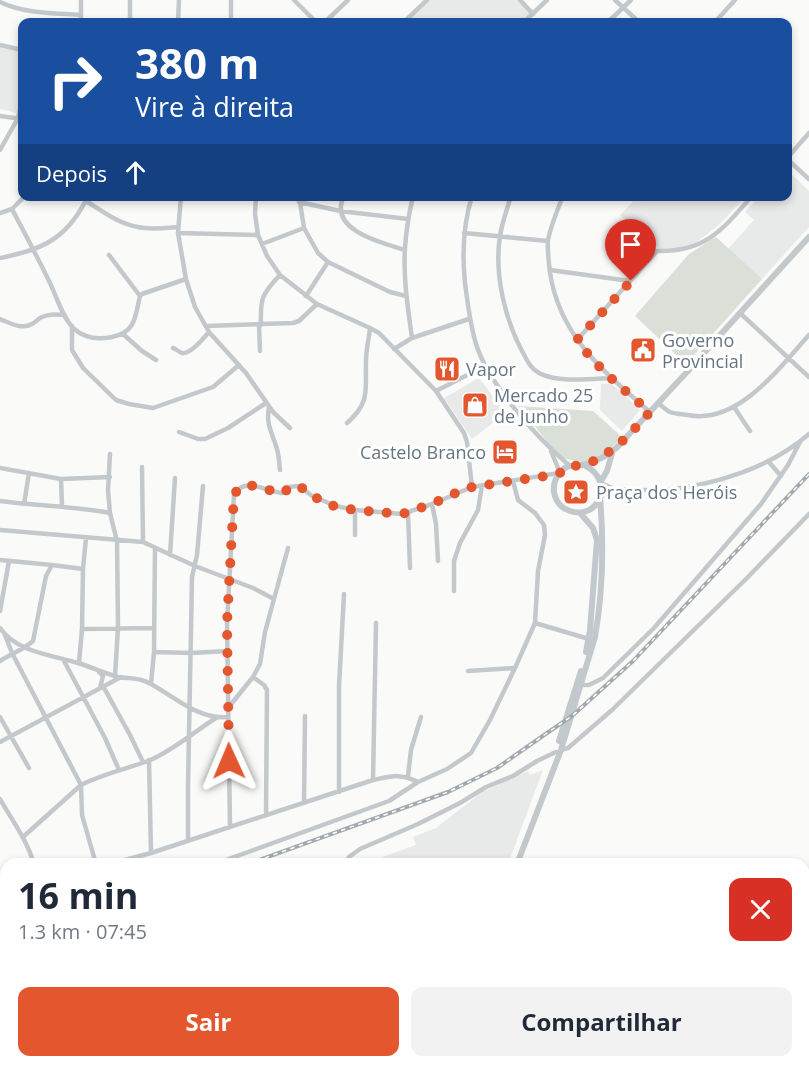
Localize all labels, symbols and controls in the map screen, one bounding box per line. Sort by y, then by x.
text: 380 m [135,34,259,91]
icon: right [36,42,114,120]
text: Vire à direita [135,88,294,125]
icon: ahead [119,156,152,189]
text: Depois [36,158,107,188]
pin [605,219,656,281]
icon: arrive [614,228,647,261]
place label: Governo Provincial [662,328,743,373]
public building icon: Governo Provincial [628,335,658,365]
restaurant icon: Vapor [432,354,462,384]
place label: Vapor [466,357,517,381]
place label: Mercado 25 de Junho [494,383,593,428]
shop icon: Mercado 25 de Junho [460,390,490,420]
hotel icon: Castelo Branco [490,437,520,467]
place label: Castelo Branco [360,440,486,464]
place icon: Praça dos Heróis [561,477,591,507]
place label: Praça dos Heróis [596,480,737,504]
position arrow [197,729,261,793]
text: 16 min [18,871,139,920]
button: close [729,878,792,941]
text: 1.3 km · 07:45 [18,918,147,945]
button: Sair [18,987,399,1056]
button: Compartilhar [411,987,792,1056]

